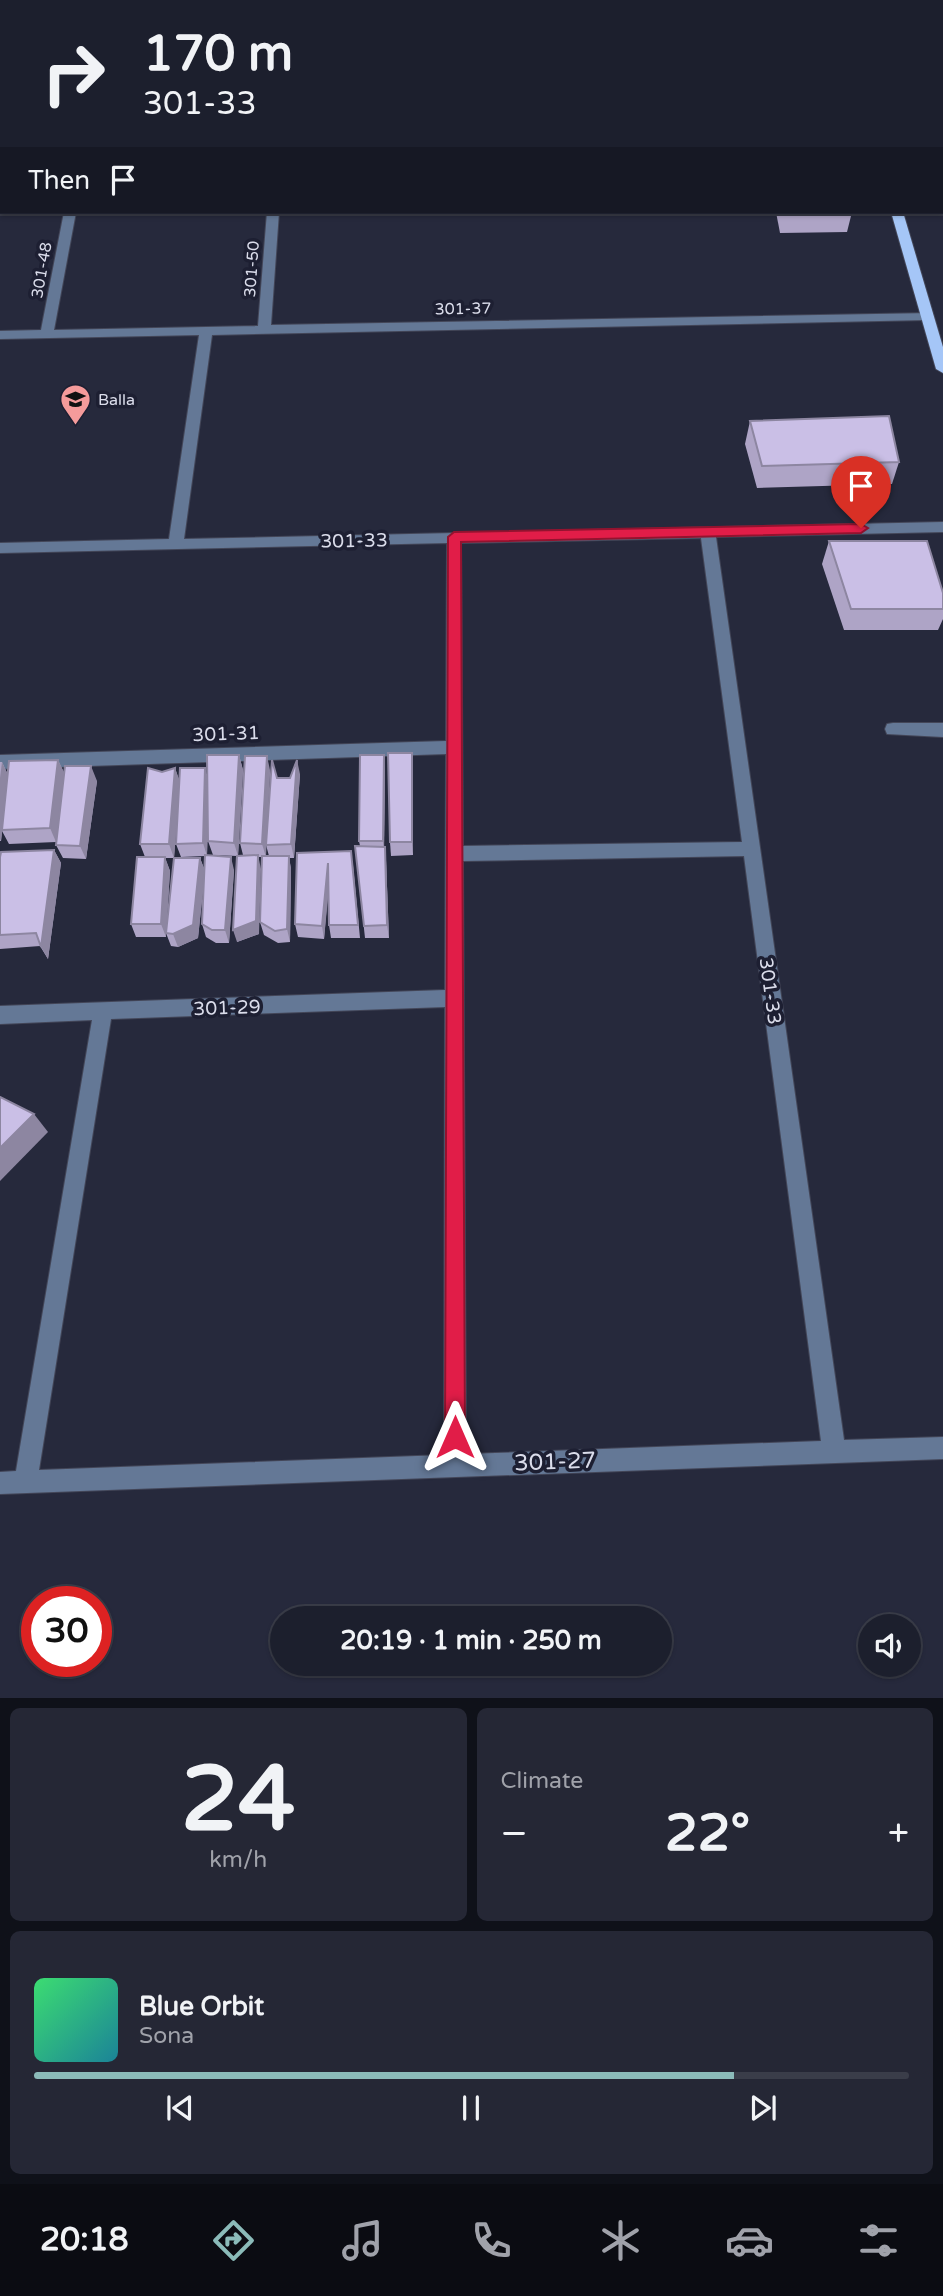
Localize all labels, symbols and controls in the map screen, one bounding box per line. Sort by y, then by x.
text: 170 m [143,25,293,84]
icon: right [28,28,119,119]
text: 301-33 [143,85,257,123]
icon: arrive [104,161,142,199]
text: Then [28,165,90,196]
street label: 301-48 [27,240,57,300]
street label: 301-50 [240,240,264,298]
street label: 301-37 [434,299,492,319]
school or university icon: Balla [58,382,92,426]
place label: Balla [98,390,135,410]
pin [831,456,891,528]
icon: arrive [842,467,880,505]
street label: 301-33 [320,529,388,553]
street label: 301-31 [192,722,260,746]
street label: 301-33 [754,956,786,1026]
street label: 301-29 [193,996,261,1020]
position arrow [418,1400,492,1474]
street label: 301-27 [514,1447,596,1477]
speed limit sign: 30 [21,1586,112,1677]
map controls [858,1614,921,1677]
button: sound [858,1614,921,1677]
text: 20:19 · 1 min · 250 m [340,1625,602,1656]
text: 24 [181,1745,295,1855]
text: Climate [501,1767,583,1795]
text: 22° [665,1802,750,1865]
text: − [501,1811,528,1857]
text: + [888,1811,909,1857]
text: km/h [209,1846,267,1874]
text: Blue Orbit [139,1991,264,2022]
text: Sona [139,2022,194,2050]
icon: previous [161,2089,199,2127]
icon: pause [452,2089,490,2127]
icon: next [744,2089,782,2127]
icon: directions [209,2216,258,2265]
icon: music [338,2216,387,2265]
icon: phone [467,2216,516,2265]
icon: climate [596,2216,645,2265]
icon: car [725,2216,774,2265]
icon: filters [854,2216,903,2265]
text: 20:18 [40,2221,129,2259]

